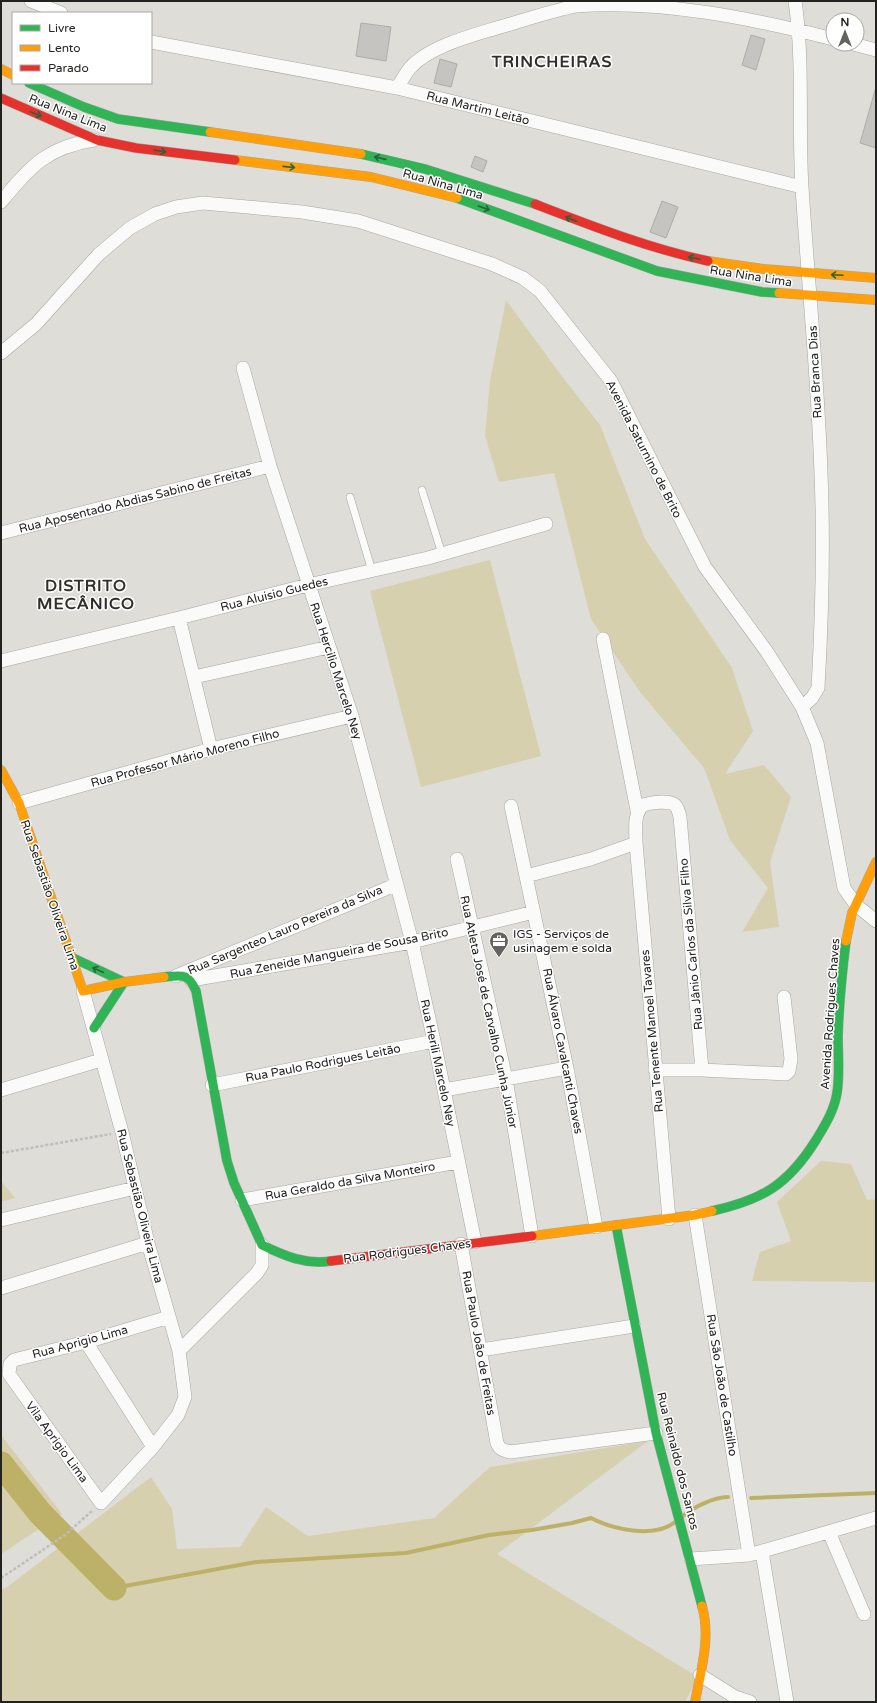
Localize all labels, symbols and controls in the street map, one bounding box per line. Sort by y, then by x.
legend [12,12,152,84]
north arrow [825,12,865,52]
text: N [841,16,849,29]
text: Livre [48,21,76,35]
text: Lento [48,41,81,55]
district label: TRINCHEIRAS [491,52,612,72]
text: Parado [48,61,89,75]
street label: Rua Martim Leitão [425,88,531,128]
street label: Rua Nina Lima [27,91,109,135]
one-way arrow [30,111,42,119]
one-way arrow [153,147,166,155]
one-way arrow [374,154,387,162]
one-way arrow [282,164,295,171]
street label: Rua Nina Lima [401,166,485,202]
one-way arrow [478,205,491,212]
one-way arrow [565,214,577,222]
one-way arrow [688,254,701,262]
street label: Rua Nina Lima [709,263,793,289]
one-way arrow [831,272,844,279]
street label: Rua Branca Dias [806,325,824,419]
street label: Avenida Saturnino de Brito [603,378,685,520]
street label: Rua Aposentado Abdias Sabino de Freitas [17,464,253,536]
street label: Rua Aluisio Guedes [219,574,329,614]
district label: DISTRITO MECÂNICO [37,576,135,614]
street label: Rua Hercilio Marcelo Ney [307,601,365,742]
street label: Rua Professor Mário Moreno Filho [89,726,281,790]
street label: Rua Sebastião Oliveira Lima [18,818,82,972]
street label: Rua Jânio Carlos da Silva Filho [677,858,705,1030]
street label: Rua Sargenteo Lauro Pereira da Silva [185,882,385,978]
street label: Rua Atleta José de Carvalho Cunha Júnior [457,894,521,1130]
street label: Rua Zeneide Mangueira de Sousa Brito [229,925,449,981]
place label: IGS - Serviços de usinagem e solda [513,927,612,955]
office icon: IGS - Serviços de usinagem e solda [488,930,510,958]
street label: Avenida Rodrigues Chaves [818,937,842,1090]
street label: Rua Tenente Manoel Tavares [638,949,666,1113]
one-way arrow [92,966,104,973]
street label: Rua Álvaro Cavalcanti Chaves [540,967,586,1135]
street label: Rua Herili Marcelo Ney [418,998,458,1129]
street label: Rua Paulo Rodrigues Leitão [244,1041,402,1085]
street label: Rua Sebastião Oliveira Lima [114,1127,166,1285]
street label: Rua Geraldo da Silva Monteiro [264,1159,436,1203]
street label: Rua Rodrigues Chaves [342,1236,472,1266]
street label: Rua Paulo João de Freitas [459,1270,499,1417]
street label: Rua São João de Castilho [704,1313,740,1457]
street label: Rua Aprigio Lima [31,1323,129,1361]
street label: Rua Reinaldo dos Santos [654,1391,702,1532]
street label: Vila Aprigio Lima [23,1399,91,1485]

